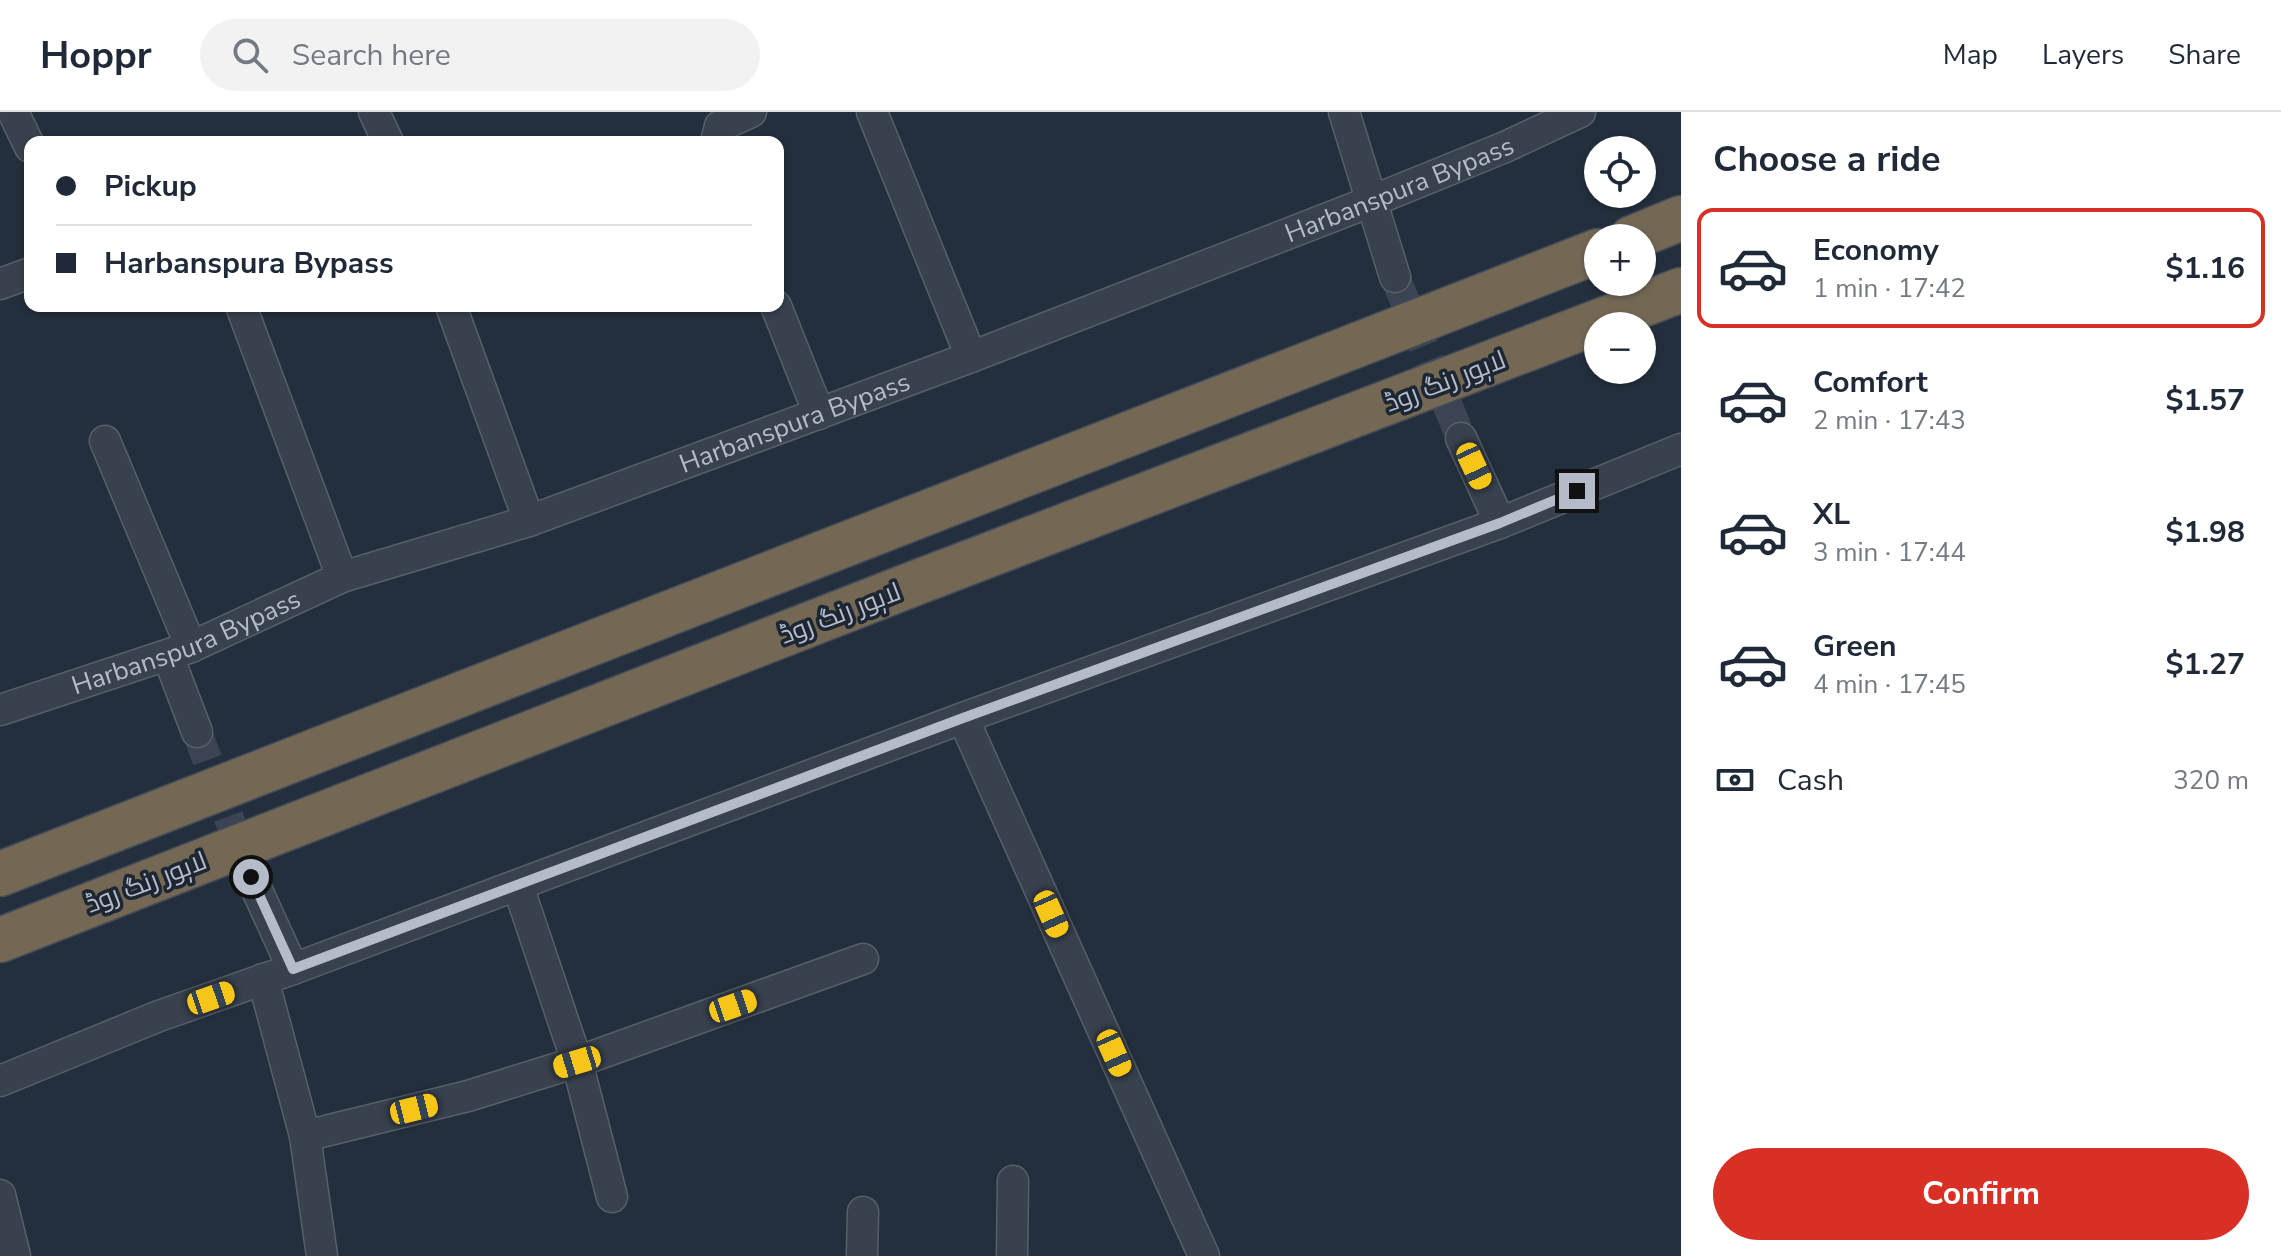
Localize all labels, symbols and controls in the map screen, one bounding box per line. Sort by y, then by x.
search box [200,19,760,91]
text: Hoppr [40,30,152,81]
icon: search [228,33,272,77]
text: Search here [292,35,451,76]
text: Map [1943,36,1998,74]
text: Layers [2042,36,2124,74]
text: Share [2168,36,2241,74]
street label: Harbanspura Bypass [1280,128,1520,251]
text: Choose a ride [1713,135,1941,184]
map controls [1584,136,1656,384]
button: locate [1584,136,1656,208]
text: Pickup [104,166,197,207]
button: + [1584,224,1656,296]
text: Economy [1813,230,1939,271]
icon: car [1717,232,1789,304]
text: Harbanspura Bypass [104,243,394,284]
text: $1.16 [2166,248,2245,289]
text: 1 min · 17:42 [1813,271,1966,306]
button: − [1584,312,1656,384]
street label: لاہور رنگ روڈ [1379,342,1511,421]
text: Comfort [1813,362,1928,403]
street label: Harbanspura Bypass [674,364,915,482]
icon: car [1717,364,1789,436]
text: $1.57 [2166,380,2245,421]
text: 2 min · 17:43 [1813,403,1966,438]
car [1453,439,1495,493]
route end [1559,473,1595,509]
text: XL [1813,494,1850,535]
icon: car [1717,496,1789,568]
text: $1.98 [2166,512,2245,553]
text: 3 min · 17:44 [1813,535,1966,570]
street label: لاہور رنگ روڈ [774,574,906,653]
street label: Harbanspura Bypass [67,582,306,703]
text: Green [1813,626,1897,667]
icon: car [1717,628,1789,700]
text: $1.27 [2166,644,2245,685]
text: 4 min · 17:45 [1813,667,1966,702]
icon: cash [1713,758,1757,802]
text: Cash [1777,760,1844,801]
text: 320 m [2173,763,2249,798]
street label: لاہور رنگ روڈ [80,843,212,922]
route start [233,859,269,895]
car [1030,887,1072,941]
car [184,979,238,1017]
car [706,987,760,1025]
car [1093,1026,1135,1080]
car [551,1044,603,1080]
car [388,1092,440,1126]
button: Confirm [1713,1148,2249,1240]

